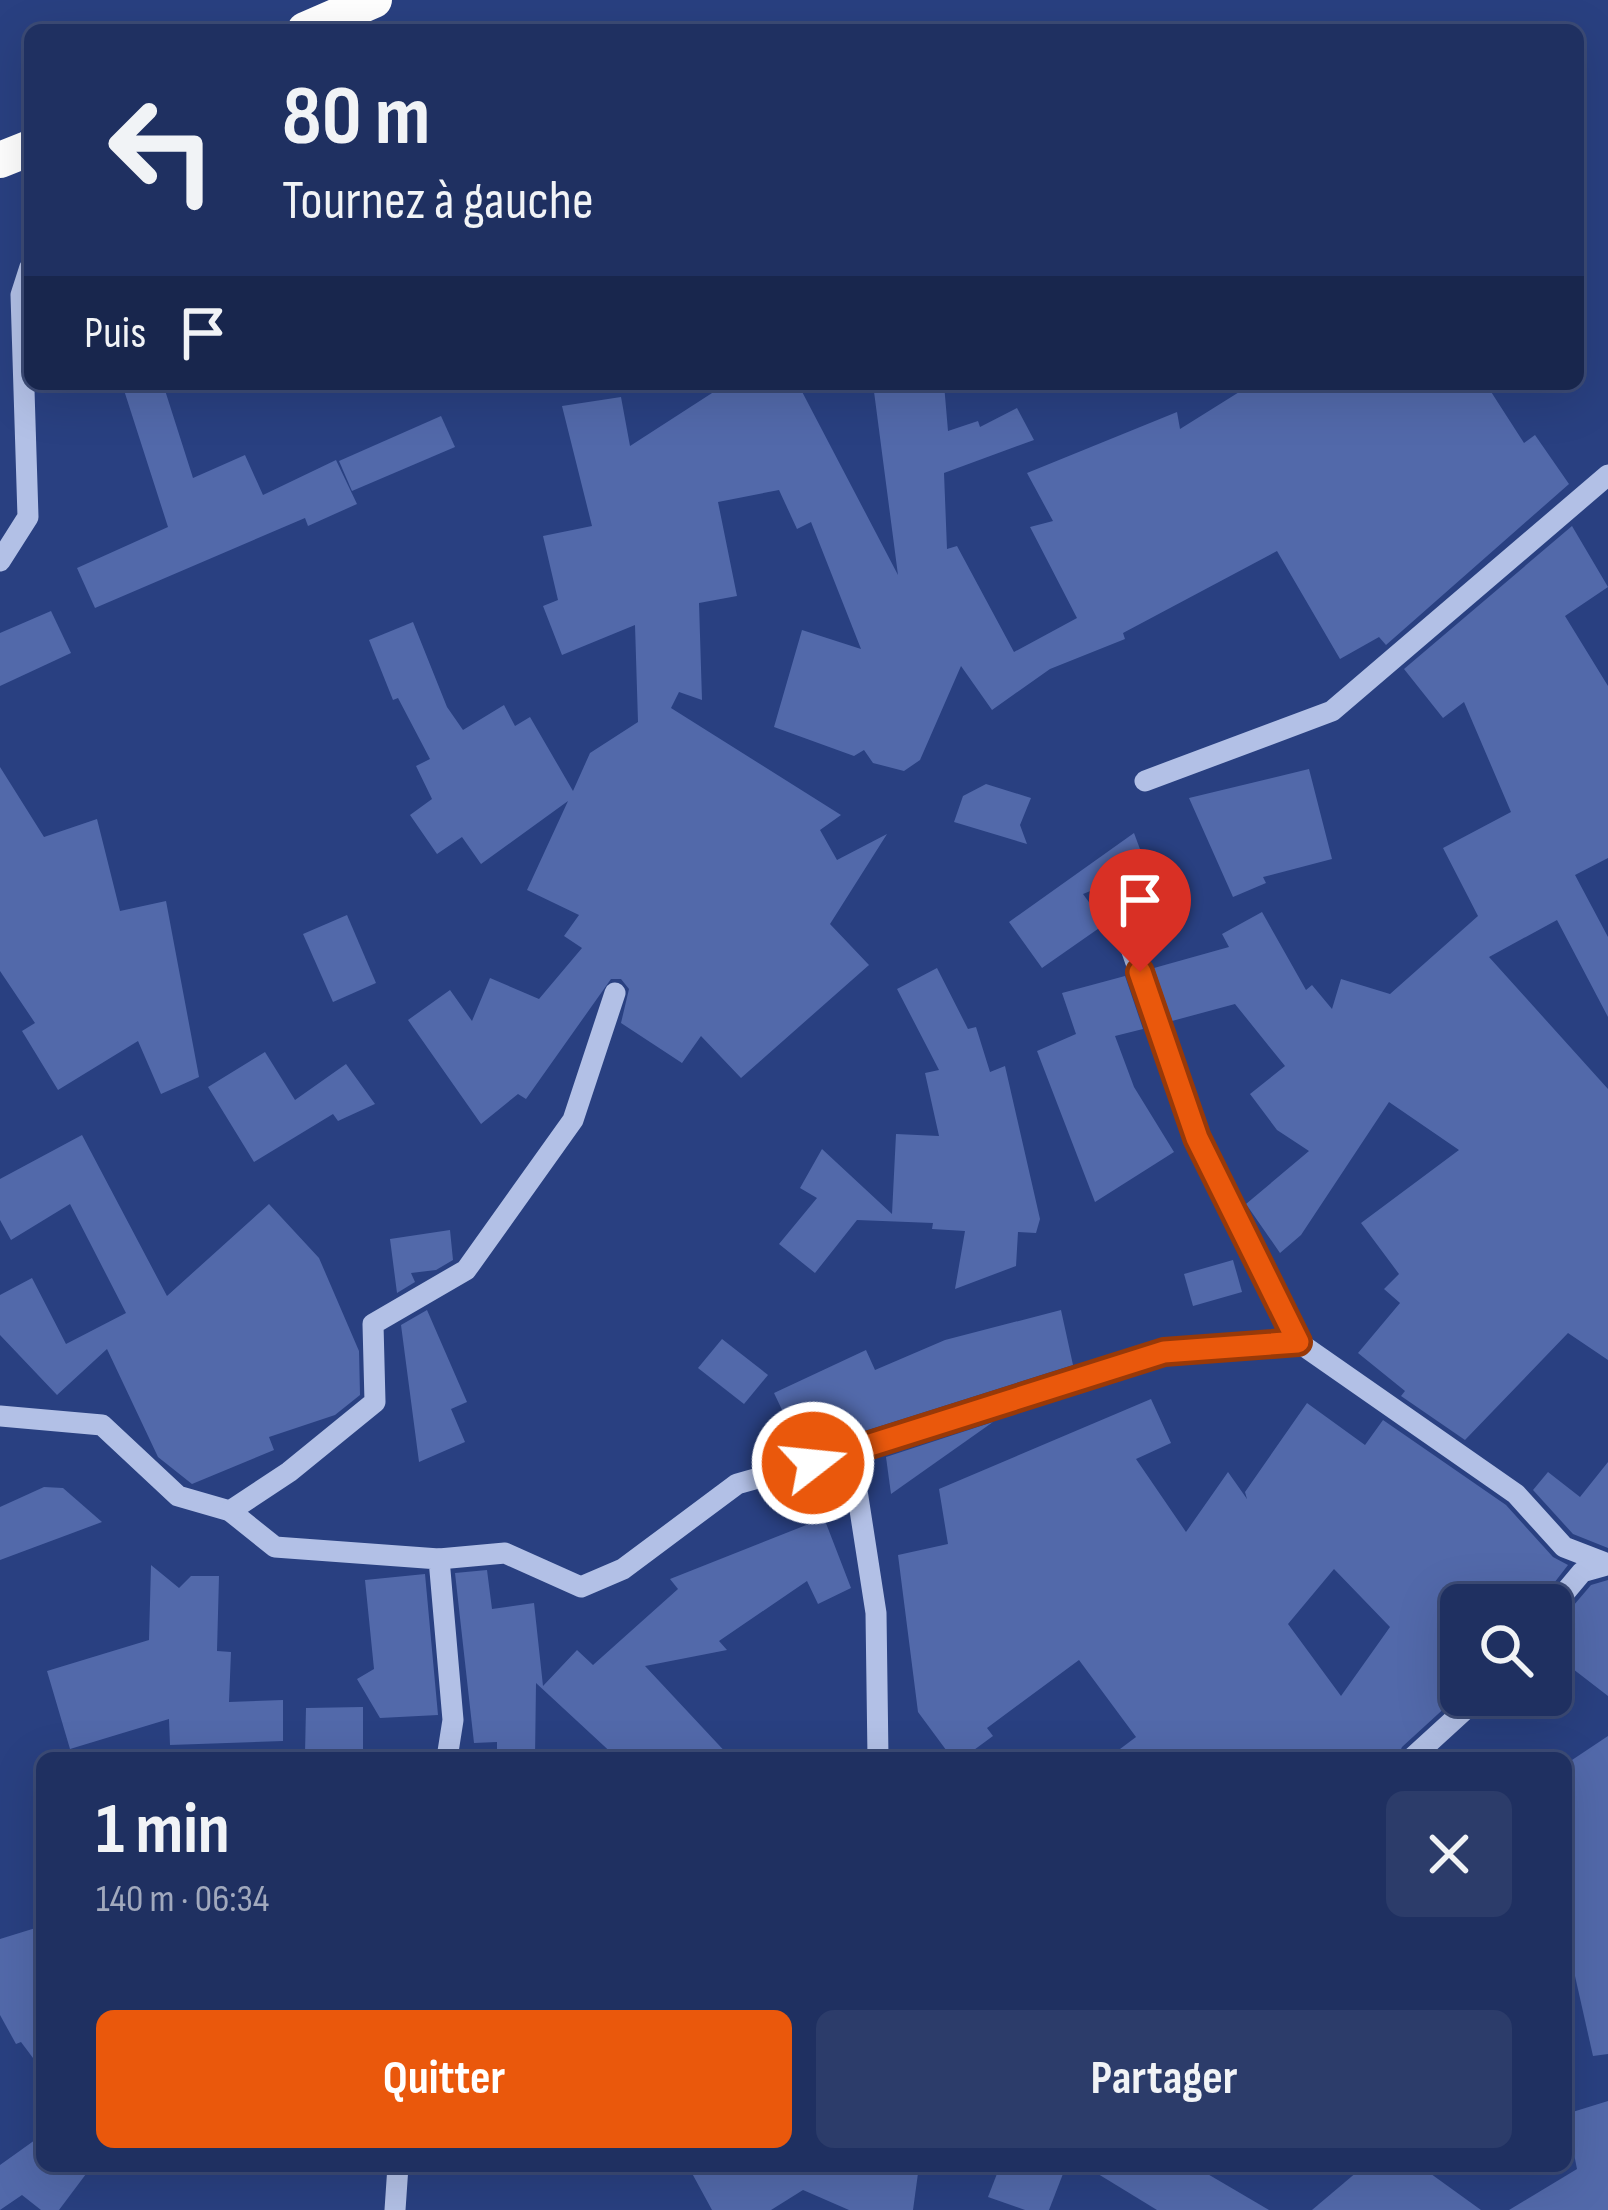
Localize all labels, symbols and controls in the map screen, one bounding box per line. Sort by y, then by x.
text: 80 m [282,67,430,168]
icon: left [84,72,240,228]
text: Tournez à gauche [282,169,594,234]
icon: arrive [170,300,236,366]
text: Puis [84,306,146,361]
pin [1089,849,1191,972]
icon: arrive [1107,867,1173,933]
position arrow [750,1400,876,1526]
map controls [1440,1584,1572,1716]
button: search [1440,1584,1572,1716]
text: 1 min [96,1787,230,1874]
button: close [1386,1791,1512,1917]
text: 140 m · 06:34 [96,1876,269,1923]
button: Quitter [96,2010,792,2148]
button: Partager [816,2010,1512,2148]

